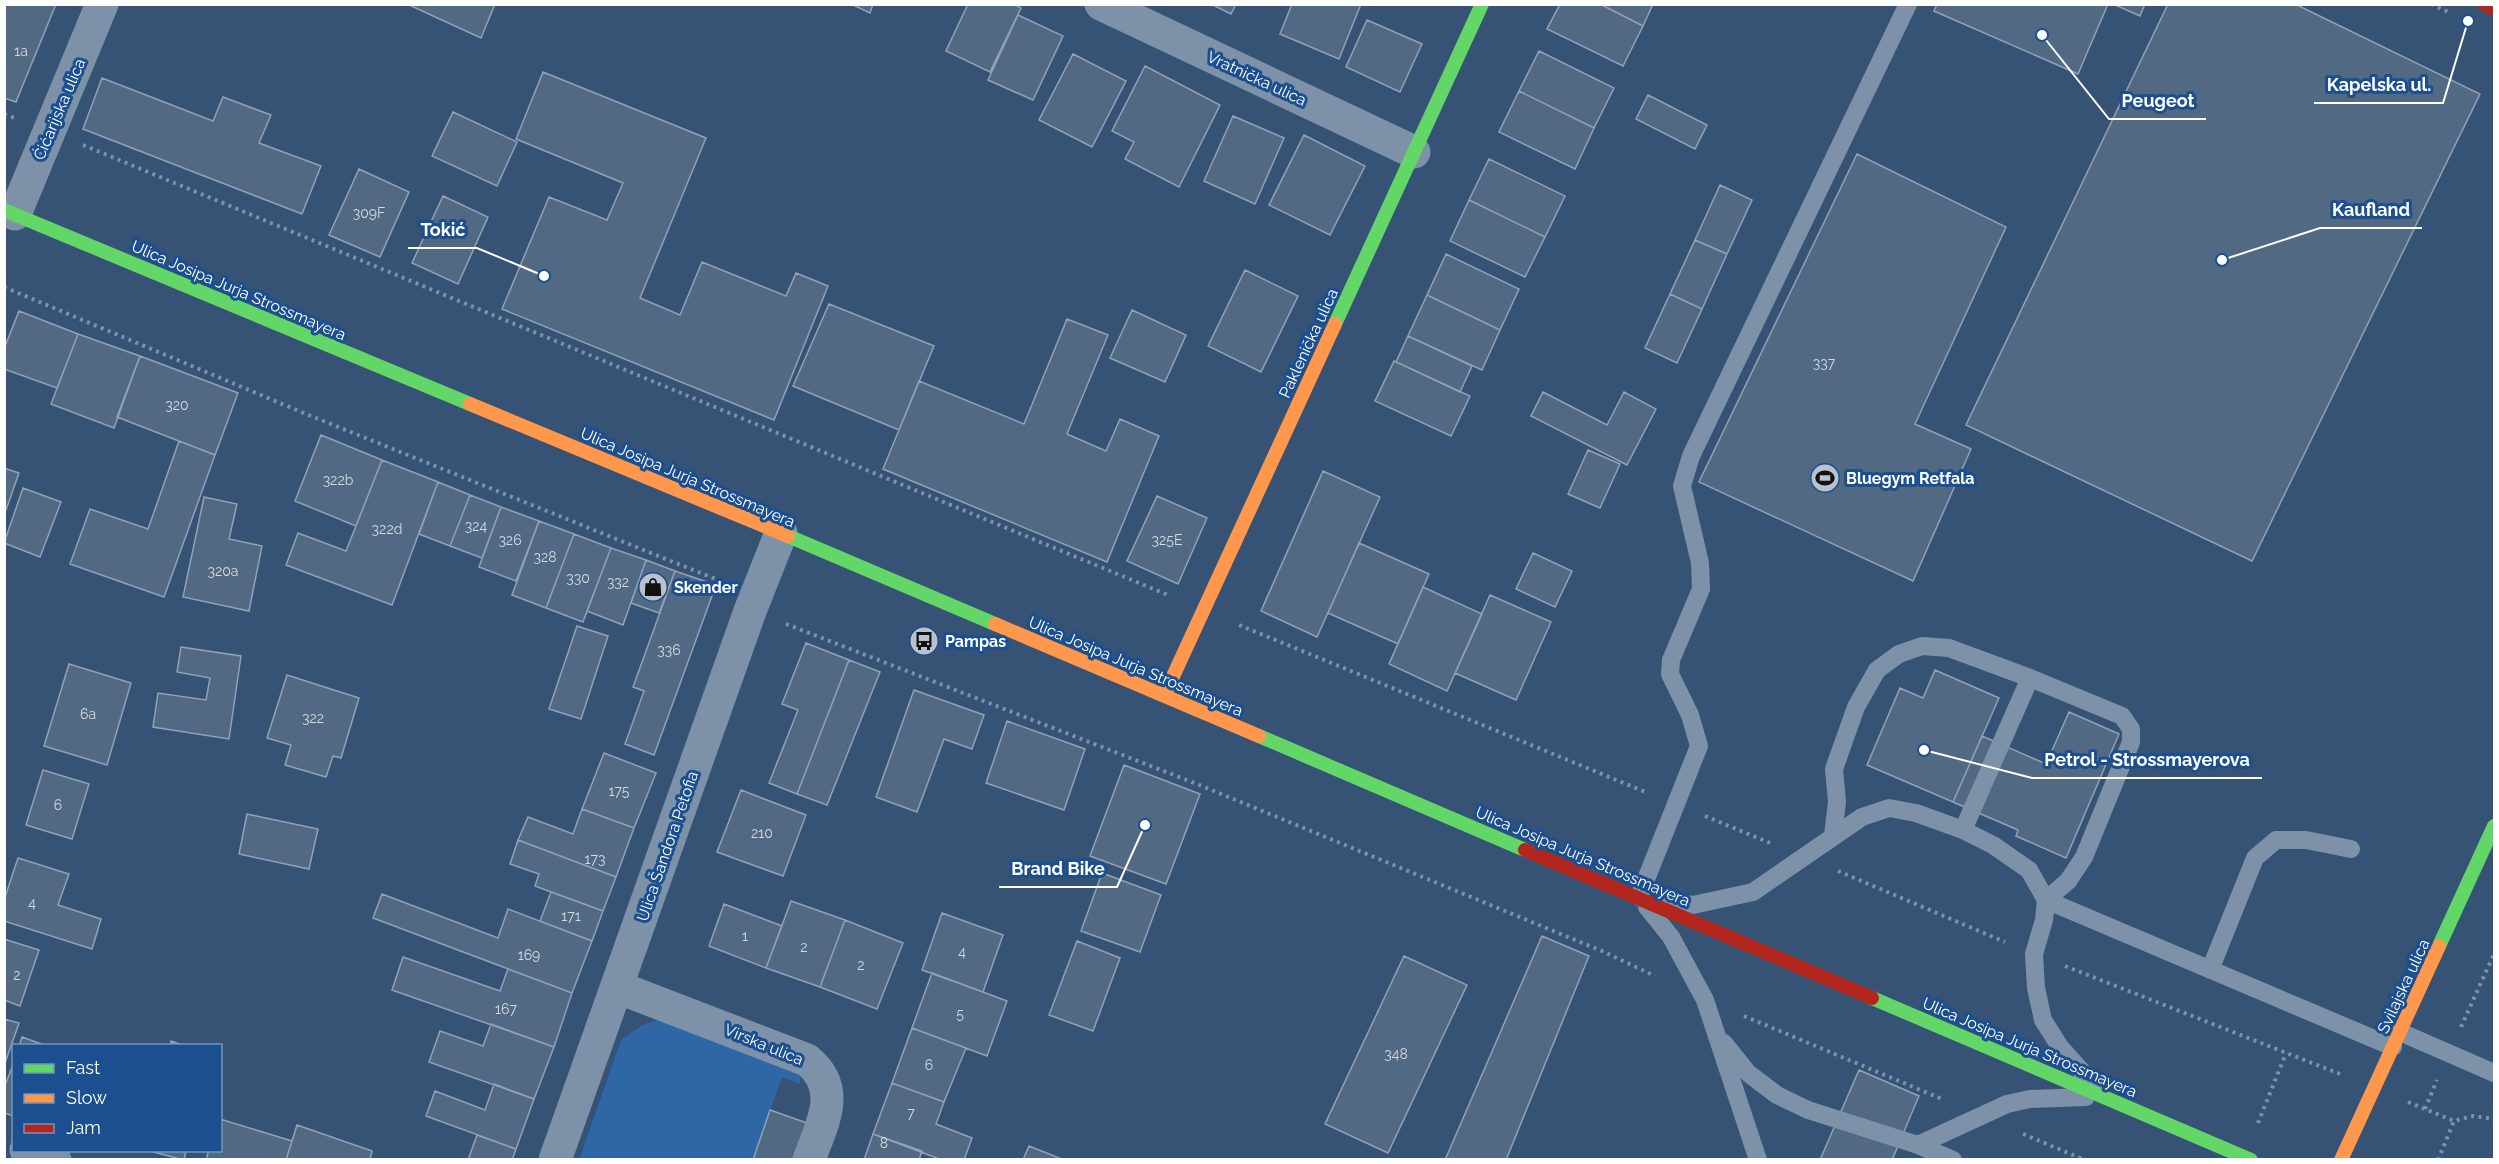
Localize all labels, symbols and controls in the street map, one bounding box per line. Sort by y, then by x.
house number: 1a [14,43,28,59]
street label: Vratnička ulica [1204,47,1310,110]
street label: Ćićarijska ulica [29,55,89,163]
callout: Kapelska ul. [2314,67,2443,103]
text: Kapelska ul. [2327,74,2431,95]
callout: Peugeot [2109,83,2206,119]
text: Peugeot [2122,90,2194,111]
callout: Kaufland [2320,192,2422,228]
text: Kaufland [2332,199,2410,220]
house number: 309F [353,205,385,221]
callout: Tokić [408,212,477,248]
text: Tokić [420,219,466,240]
street label: Ulica Josipa Jurja Strossmayera [129,237,349,344]
street label: Paklenička ulica [1275,285,1342,401]
house number: 337 [1813,355,1836,371]
house number: 320 [165,397,189,413]
street label: Ulica Josipa Jurja Strossmayera [578,424,798,531]
sports icon: Bluegym Retfala [1809,462,1841,494]
place label: Bluegym Retfala [1846,469,1974,488]
house number: 322b [323,472,354,488]
house number: 324 [465,518,488,534]
house number: 322d [372,521,402,537]
house number: 326 [498,532,522,548]
house number: 325E [1152,532,1182,548]
house number: 328 [533,549,557,565]
house number: 320a [208,563,238,579]
house number: 330 [566,570,590,586]
shop icon: Skender [637,571,669,603]
house number: 332 [607,574,629,590]
place label: Skender [674,578,738,597]
street label: Ulica Josipa Jurja Strossmayera [1026,613,1246,720]
bus stop icon: Pampas [908,625,940,657]
place label: Pampas [945,632,1006,651]
house number: 336 [657,642,681,658]
house number: 6a [80,706,96,722]
house number: 322 [302,710,324,726]
callout: Petrol - Strossmayerova [2032,742,2262,778]
text: Petrol - Strossmayerova [2044,749,2250,770]
street label: Ulica Šandora Petofia [632,768,702,924]
house number: 175 [609,783,630,799]
house number: 6 [54,797,62,813]
street label: Ulica Josipa Jurja Strossmayera [1473,803,1693,910]
house number: 210 [751,825,773,841]
house number: 173 [585,851,605,867]
callout: Brand Bike [999,851,1117,887]
text: Brand Bike [1011,858,1105,879]
house number: 4 [28,895,36,911]
house number: 171 [561,908,581,924]
house number: 1 [742,928,748,944]
street label: Svilajska ulica [2373,936,2434,1036]
house number: 2 [800,939,808,955]
house number: 4 [958,944,966,960]
house number: 169 [518,947,540,963]
house number: 2 [857,957,865,973]
house number: 2 [13,967,21,983]
street label: Ulica Josipa Jurja Strossmayera [1920,994,2140,1101]
house number: 167 [495,1001,517,1017]
house number: 5 [956,1006,964,1022]
street label: Virska ulica [721,1020,806,1069]
legend [12,1044,222,1152]
house number: 348 [1384,1046,1408,1062]
text: Fast [66,1057,100,1078]
house number: 6 [925,1057,933,1073]
text: Slow [66,1087,107,1108]
house number: 7 [907,1105,915,1121]
text: Jam [66,1117,101,1138]
house number: 8 [880,1135,888,1151]

